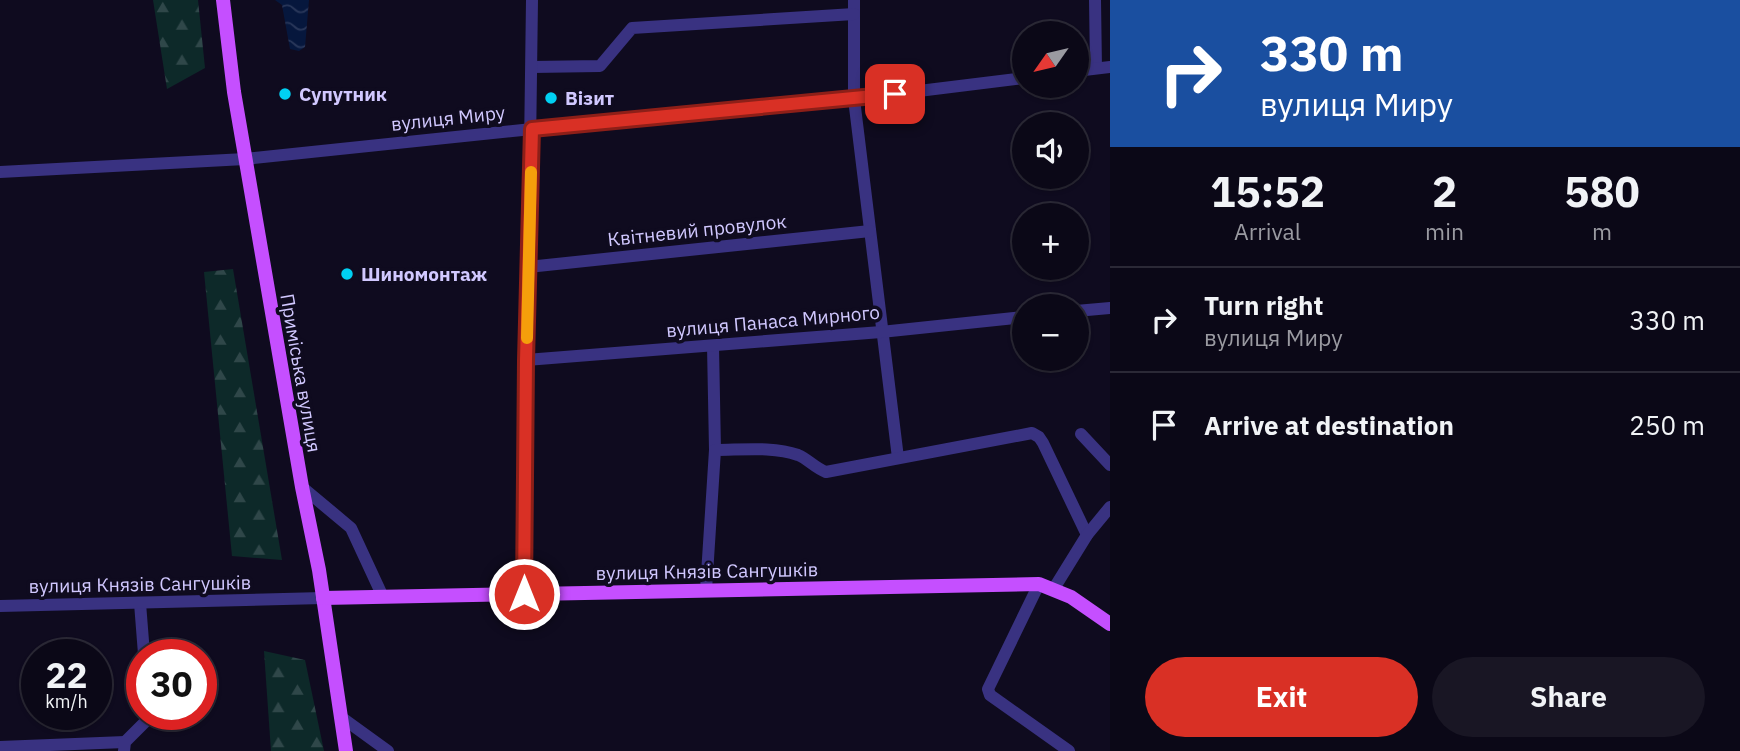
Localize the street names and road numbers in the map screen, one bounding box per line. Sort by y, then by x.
street label: вулиця Миру [390,100,507,136]
street label: Квітневий провулок [606,209,788,251]
street label: Приміська вулиця [275,292,327,454]
street label: вулиця Панаса Мирного [665,300,881,342]
street label: вулиця Князів Сангушків [595,557,819,585]
street label: вулиця Князів Сангушків [28,570,252,598]

